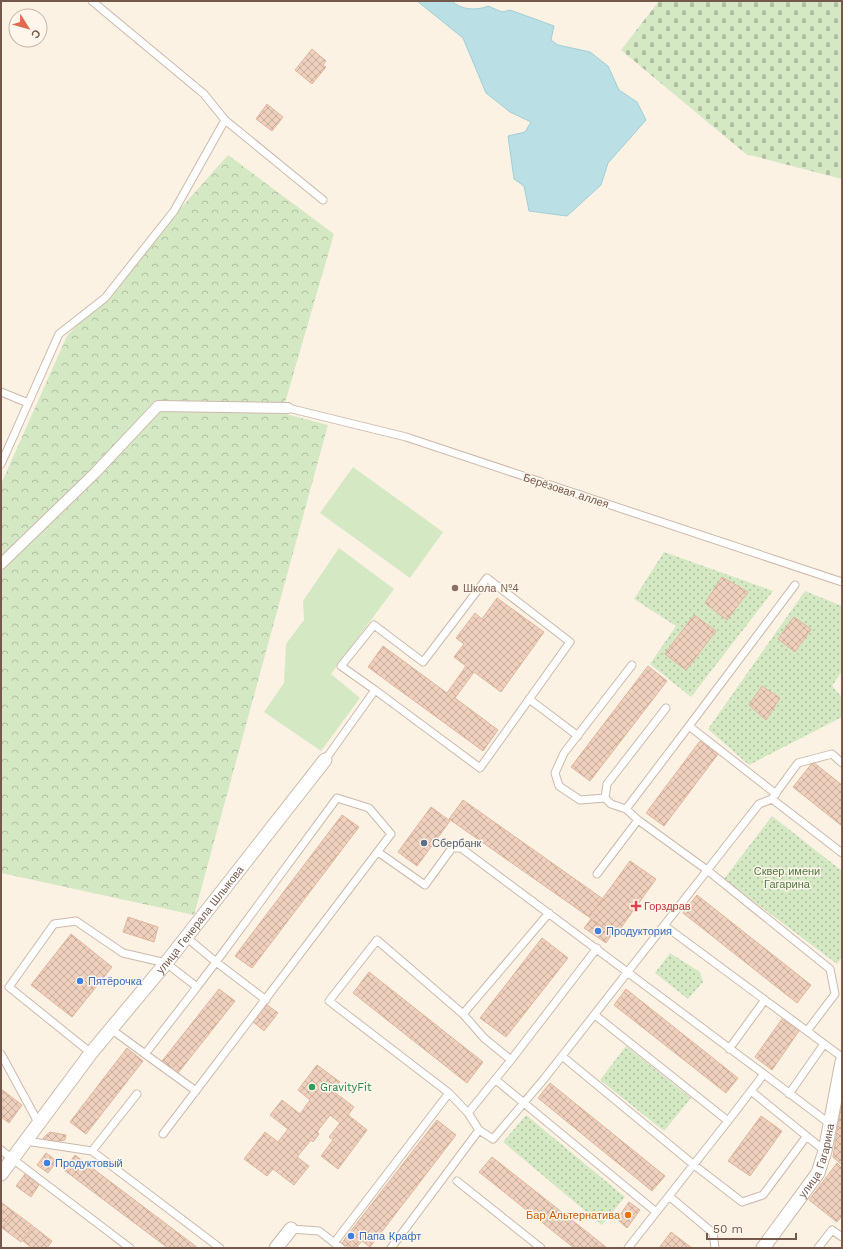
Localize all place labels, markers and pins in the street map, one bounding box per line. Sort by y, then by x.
place label: Школа №4 [463,582,519,595]
marker: Школа №4 [450,583,460,593]
place label: Сбербанк [432,837,482,850]
marker: Сбербанк [419,838,429,848]
place label: Горздрав [644,900,691,913]
marker: Горздрав [631,901,641,911]
place label: Продуктория [606,925,672,938]
marker: Продуктория [593,926,603,936]
place label: Пятёрочка [88,975,143,988]
marker: Пятёрочка [75,976,85,986]
place label: GravityFit [320,1081,372,1094]
marker: GravityFit [307,1082,317,1092]
place label: Продуктовый [55,1157,123,1170]
marker: Продуктовый [42,1158,52,1168]
place label: Бар Альтернатива [526,1209,621,1222]
marker: Бар Альтернатива [623,1210,633,1220]
place label: Папа Крафт [359,1230,421,1243]
marker: Папа Крафт [346,1231,356,1241]

